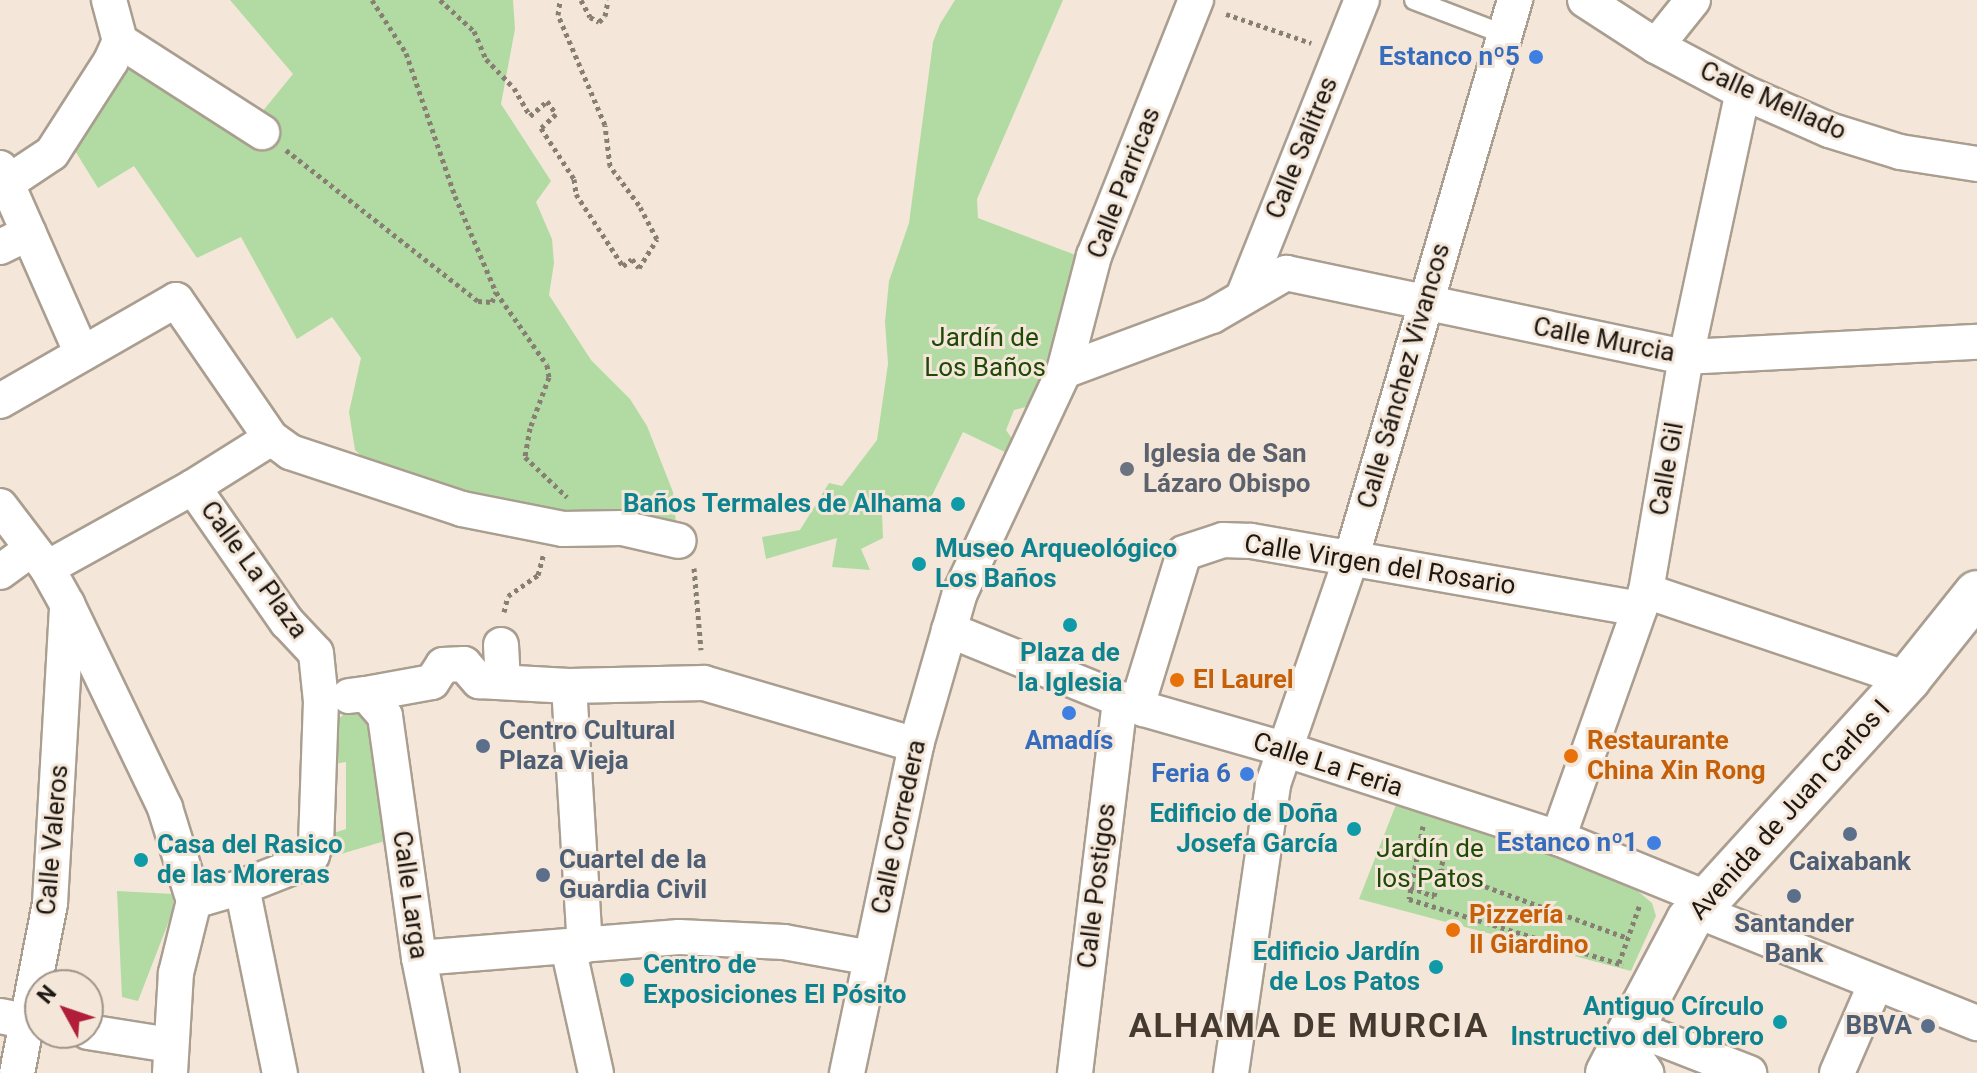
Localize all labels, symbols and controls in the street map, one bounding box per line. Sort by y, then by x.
place label: Estanco nº5 [1379,41,1520,73]
marker: Estanco nº5 [1527,48,1545,66]
street label: Calle Mellado [1695,55,1851,147]
street label: Calle Salitres [1259,72,1345,224]
street label: Calle Parricas [1081,103,1167,263]
street label: Calle Sánchez Vivancos [1351,240,1457,512]
street label: Calle Murcia [1531,311,1677,369]
park label: Jardín de Los Baños [924,322,1046,384]
street label: Calle Gil [1643,420,1691,518]
place label: Iglesia de San Lázaro Obispo [1143,438,1310,500]
marker: Iglesia de San Lázaro Obispo [1118,460,1136,478]
place label: Baños Termales de Alhama [622,488,942,520]
street label: Calle La Plaza [194,495,314,645]
marker: Baños Termales de Alhama [949,495,967,513]
street label: Calle Virgen del Rosario [1242,528,1518,602]
place label: Museo Arqueológico Los Baños [935,533,1177,594]
marker: Museo Arqueológico Los Baños [910,555,928,573]
marker: Plaza de la Iglesia [1061,616,1079,634]
place label: Plaza de la Iglesia [1018,637,1122,698]
place label: El Laurel [1193,664,1294,696]
marker: El Laurel [1168,671,1186,689]
street label: Avenida de Juan Carlos I [1683,694,1897,926]
marker: Amadís [1060,704,1078,722]
place label: Centro Cultural Plaza Vieja [499,715,675,776]
place label: Amadís [1025,725,1113,757]
place label: Restaurante China Xin Rong [1587,725,1766,786]
street label: Calle La Feria [1249,726,1407,804]
marker: Centro Cultural Plaza Vieja [474,737,492,755]
street label: Calle Corredera [865,737,933,917]
marker: Restaurante China Xin Rong [1562,747,1580,765]
place label: Feria 6 [1151,758,1231,790]
street label: Calle Valeros [31,763,75,917]
marker: Feria 6 [1238,765,1256,783]
place label: Edificio de Doña Josefa García [1149,798,1338,860]
street label: Calle Postigos [1071,802,1123,970]
marker: Edificio de Doña Josefa García [1345,820,1363,838]
marker: Caixabank [1841,825,1859,843]
place label: Estanco nº1 [1497,827,1638,859]
place label: Casa del Rasico de las Moreras [157,829,343,890]
street label: Calle Larga [386,829,434,961]
park label: Jardín de los Patos [1376,833,1484,894]
marker: Estanco nº1 [1645,834,1663,852]
place label: Cuartel de la Guardia Civil [559,844,707,906]
place label: Caixabank [1789,846,1911,878]
marker: Casa del Rasico de las Moreras [132,851,150,869]
marker: Cuartel de la Guardia Civil [534,866,552,884]
marker: Santander Bank [1785,887,1803,905]
place label: Pizzería Il Giardino [1469,899,1589,960]
place label: Santander Bank [1734,908,1854,970]
marker: Pizzería Il Giardino [1444,921,1462,939]
place label: Edificio Jardín de Los Patos [1253,936,1420,998]
place label: Centro de Exposiciones El Pósito [643,949,907,1010]
marker: Edificio Jardín de Los Patos [1427,958,1445,976]
north arrow [24,969,104,1049]
marker: Centro de Exposiciones El Pósito [618,971,636,989]
text: N [32,981,61,1009]
place label: Antiguo Círculo Instructivo del Obrero [1511,991,1764,1052]
district label: ALHAMA DE MURCIA [1129,1006,1489,1046]
place label: BBVA [1846,1010,1912,1042]
marker: Antiguo Círculo Instructivo del Obrero [1771,1013,1789,1031]
marker: BBVA [1919,1017,1937,1035]

